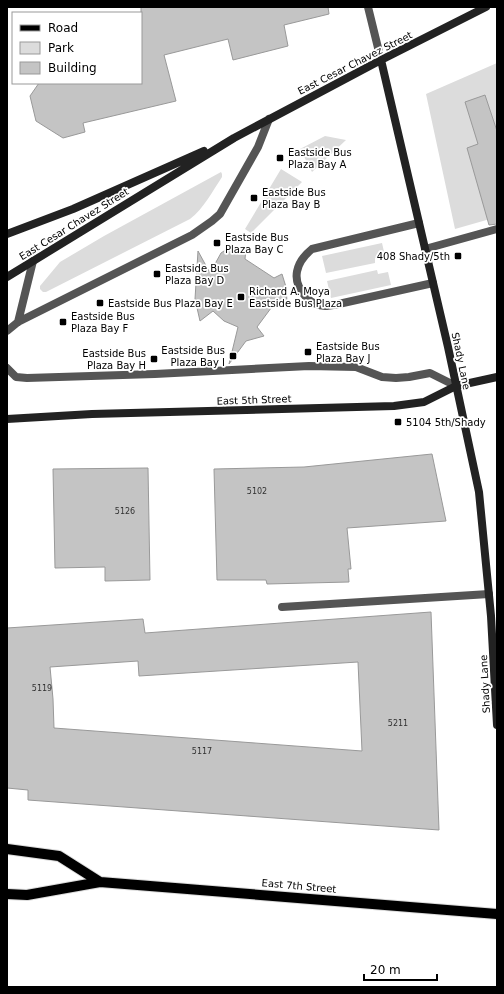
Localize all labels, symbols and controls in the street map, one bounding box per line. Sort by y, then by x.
legend [12,12,142,84]
text: Road [48,21,78,35]
street label: East Cesar Chavez Street [296,29,414,97]
text: Park [48,41,74,55]
text: Building [48,61,97,75]
place label: Eastside Bus Plaza Bay A [288,147,352,170]
marker: Eastside Bus Plaza Bay A [275,153,285,163]
street label: East Cesar Chavez Street [17,186,131,262]
place label: Eastside Bus Plaza Bay B [262,187,326,210]
marker: Eastside Bus Plaza Bay B [249,193,259,203]
place label: Eastside Bus Plaza Bay C [225,232,289,255]
marker: Eastside Bus Plaza Bay C [212,238,222,248]
place label: 408 Shady/5th [377,251,450,262]
marker: 408 Shady/5th [453,251,463,261]
place label: Eastside Bus Plaza Bay D [165,263,229,286]
marker: Eastside Bus Plaza Bay D [152,269,162,279]
place label: Richard A. Moya Eastside Bus Plaza [249,286,342,309]
marker: Richard A. Moya Eastside Bus Plaza [236,292,246,302]
marker: Eastside Bus Plaza Bay E [95,298,105,308]
place label: Eastside Bus Plaza Bay E [108,298,233,309]
place label: Eastside Bus Plaza Bay F [71,311,135,334]
marker: Eastside Bus Plaza Bay F [58,317,68,327]
street label: Shady Lane [450,331,472,391]
place label: Eastside Bus Plaza Bay J [316,341,380,364]
place label: Eastside Bus Plaza Bay I [161,345,225,368]
marker: Eastside Bus Plaza Bay J [303,347,313,357]
place label: Eastside Bus Plaza Bay H [82,348,146,371]
marker: Eastside Bus Plaza Bay I [228,351,238,361]
marker: Eastside Bus Plaza Bay H [149,354,159,364]
street label: East 5th Street [216,393,292,407]
marker: 5104 5th/Shady [393,417,403,427]
place label: 5104 5th/Shady [406,417,486,428]
house number: 5102 [247,487,267,496]
house number: 5126 [115,507,135,516]
street label: Shady Lane [478,655,492,713]
house number: 5119 [32,684,52,693]
house number: 5211 [388,719,408,728]
house number: 5117 [192,747,212,756]
street label: East 7th Street [261,877,337,895]
scale bar [364,956,437,982]
text: 20 m [370,963,401,977]

